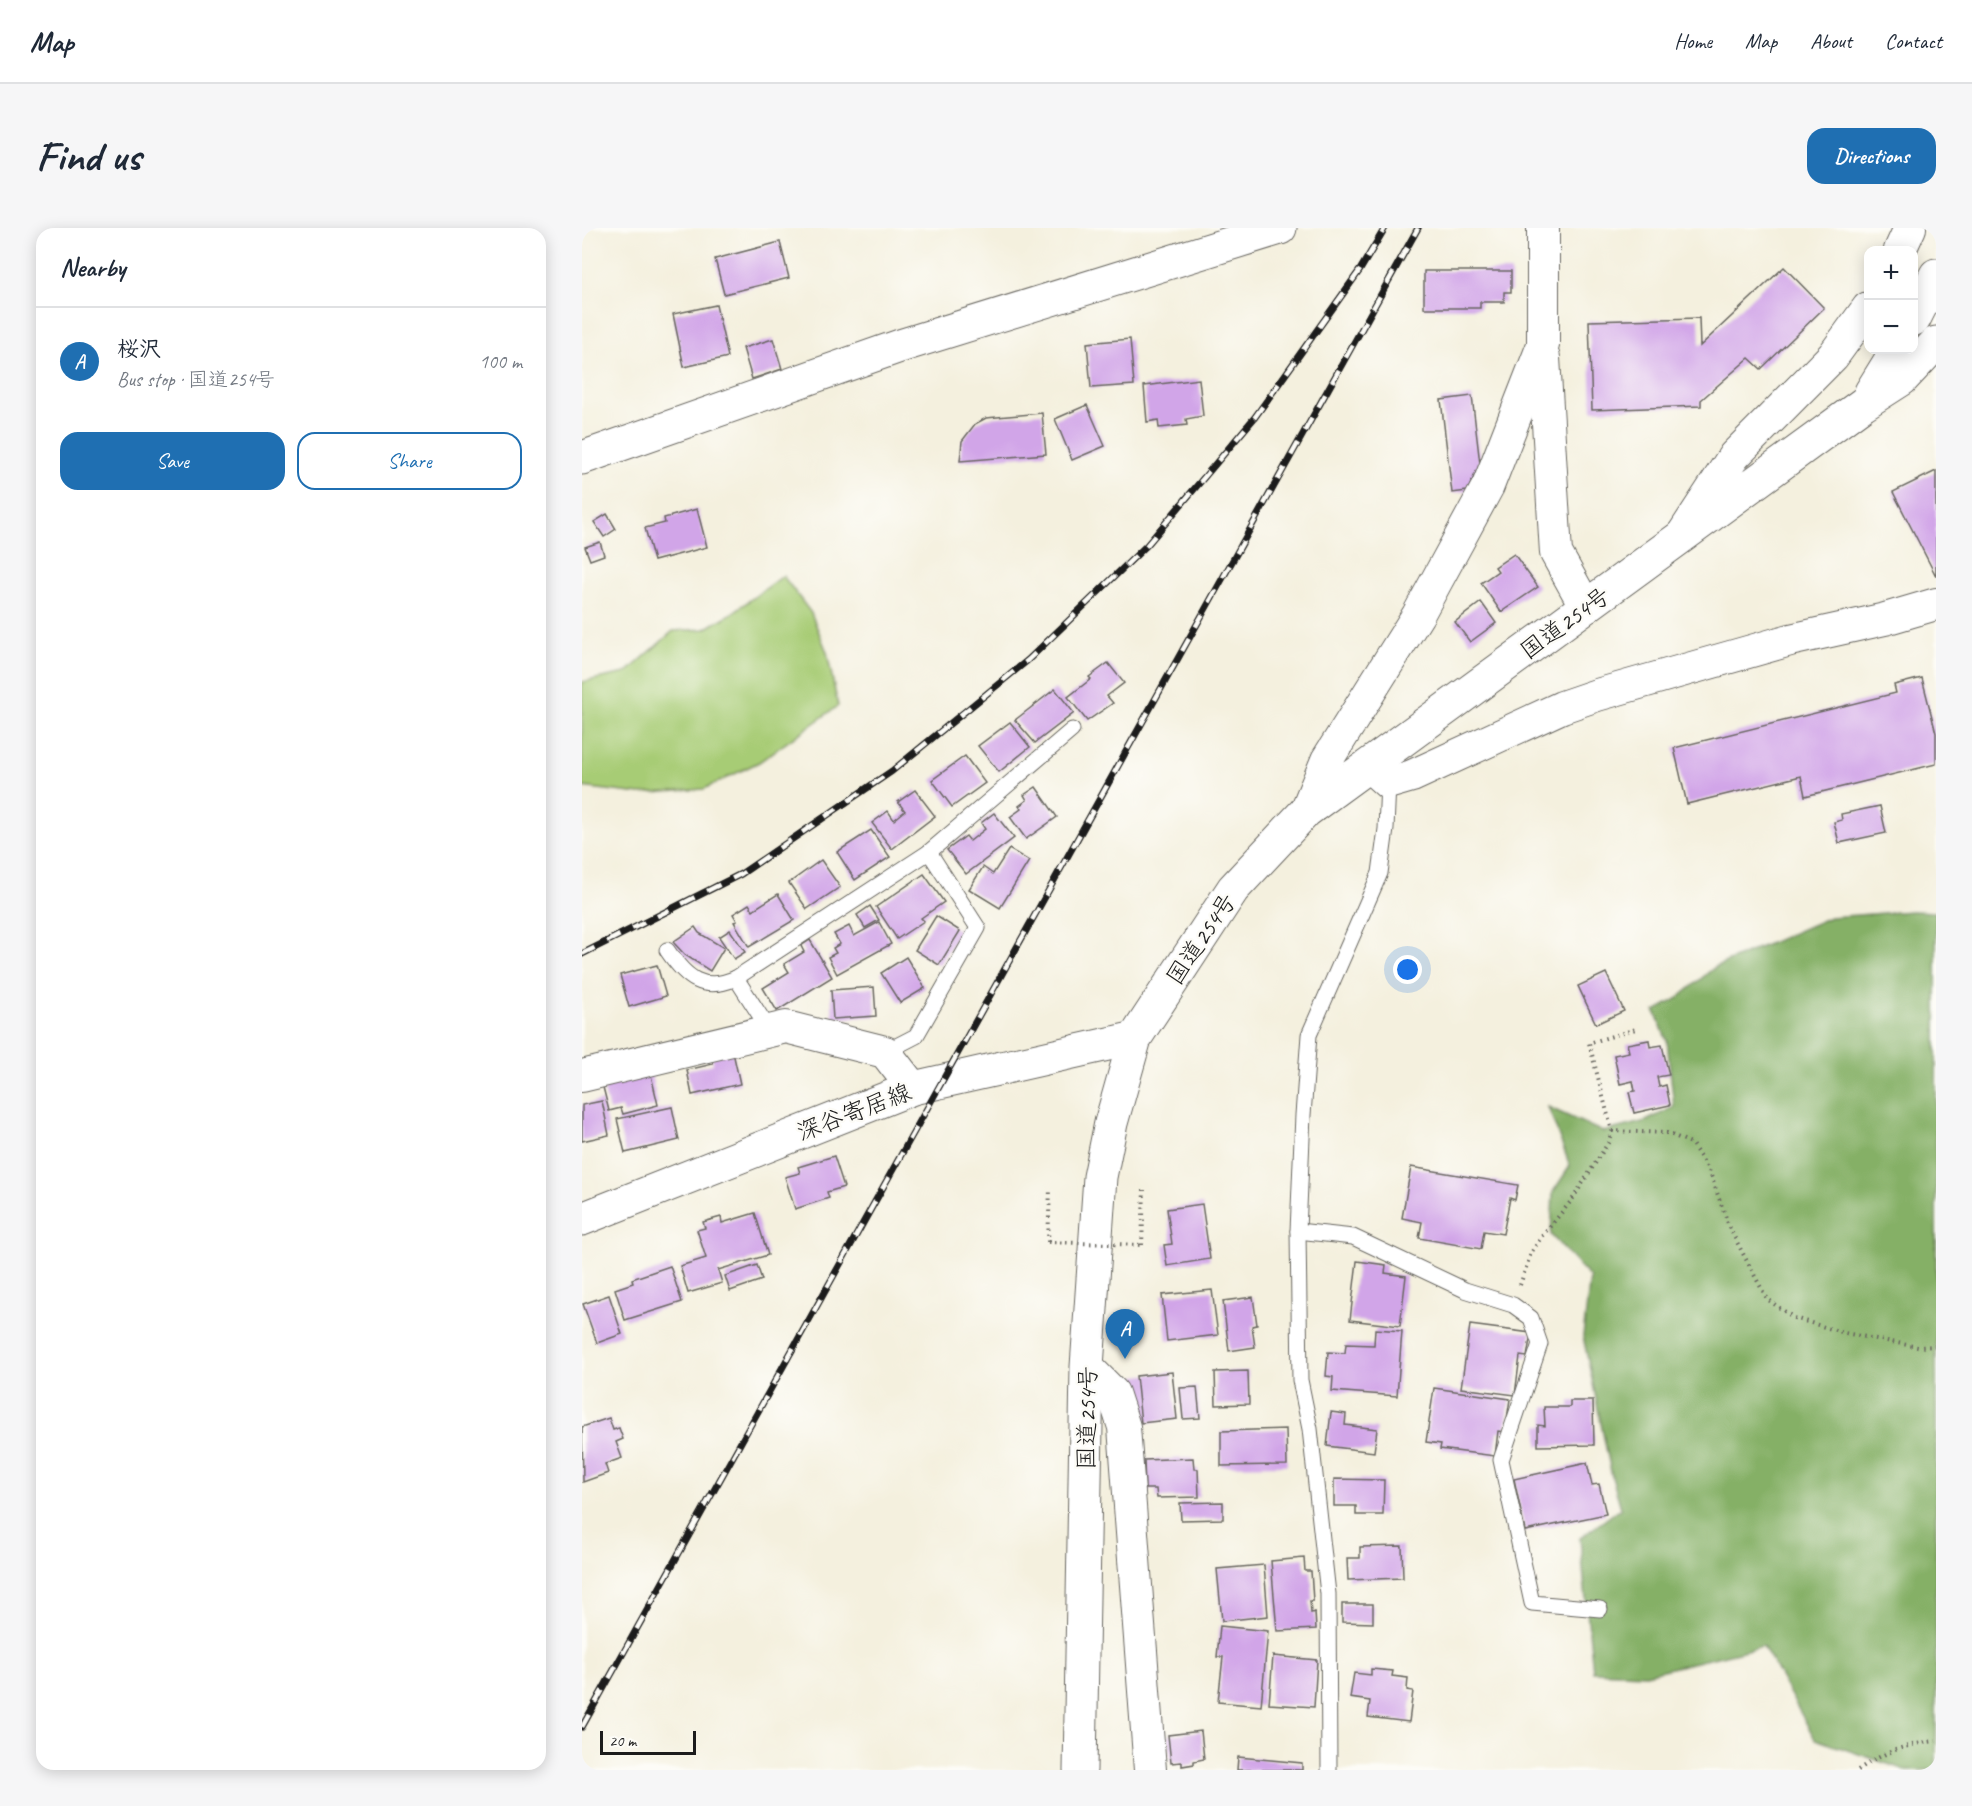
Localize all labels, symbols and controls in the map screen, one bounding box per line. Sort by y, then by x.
text: Map [30,24,73,59]
text: Home [1674,28,1712,54]
text: Map [1745,28,1777,54]
text: About [1810,28,1852,54]
text: Contact [1885,28,1942,54]
button: Directions [1807,128,1936,184]
text: Find us [36,130,141,183]
map controls [1864,246,1918,354]
button: + [1864,246,1918,300]
text: Nearby [60,251,125,284]
button: − [1864,300,1918,354]
text: 桜沢 [117,335,161,363]
text: A [74,349,85,374]
text: 100 m [479,349,522,374]
text: Bus stop · 国道254号 [117,367,275,392]
button: Save [60,432,285,490]
button: Share [297,432,522,490]
street label: 国道254号 [1514,580,1616,666]
street label: 国道254号 [1159,887,1243,991]
your location [1393,955,1422,984]
street label: 深谷寄居線 [793,1076,915,1148]
pin: A [1106,1310,1144,1359]
street label: 国道254号 [1071,1366,1103,1470]
scale bar [600,1728,696,1756]
text: 20 m [609,1731,636,1751]

